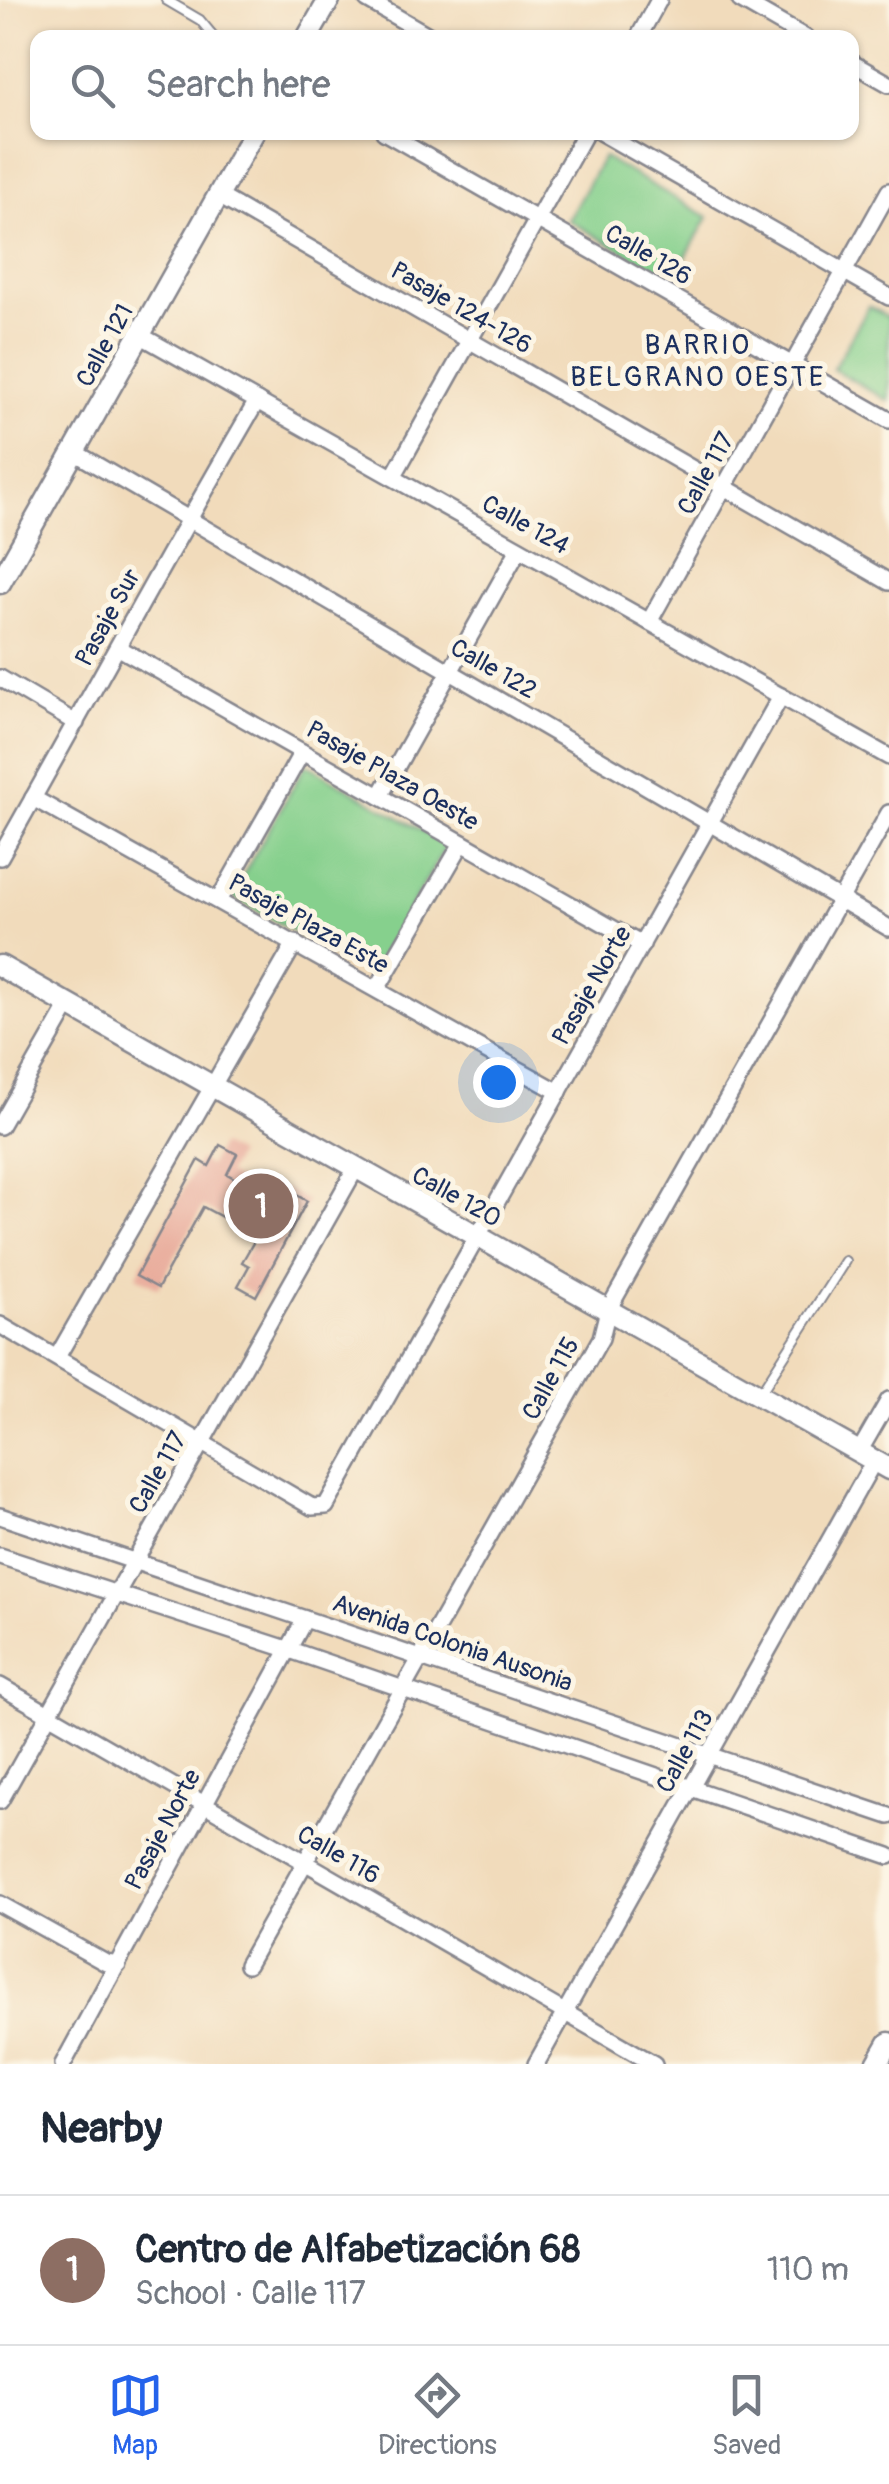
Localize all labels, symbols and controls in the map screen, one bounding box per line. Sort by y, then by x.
search box [30,30,859,140]
icon: search [65,58,120,113]
text: Search here [145,61,331,109]
street label: Calle 126 [599,218,697,292]
street label: Pasaje 124-126 [385,255,537,361]
street label: Calle 121 [70,299,141,393]
district label: BARRIO BELGRANO OESTE [570,328,826,395]
street label: Calle 117 [671,427,742,520]
street label: Calle 124 [476,489,574,562]
street label: Pasaje Sur [69,563,148,672]
street label: Calle 122 [445,632,542,706]
street label: Pasaje Plaza Oeste [301,714,485,839]
street label: Pasaje Plaza Este [223,867,395,982]
street label: Pasaje Norte [546,920,639,1051]
your location [473,1057,524,1108]
street label: Calle 120 [406,1160,506,1235]
pin: 1 [228,1168,294,1244]
street label: Calle 115 [516,1332,587,1426]
street label: Calle 117 [123,1426,194,1519]
street label: Avenida Colonia Ausonia [328,1588,577,1699]
street label: Calle 113 [650,1705,721,1799]
street label: Pasaje Norte [119,1763,208,1895]
street label: Calle 116 [291,1819,385,1891]
text: Nearby [40,2103,162,2155]
text: Centro de Alfabetización 68 [135,2226,580,2274]
text: 1 [66,2250,79,2290]
text: 110 m [767,2250,849,2290]
text: School · Calle 117 [135,2274,366,2314]
tab: Map [108,2368,163,2463]
tab: Directions [378,2368,497,2463]
tab: Saved [712,2368,781,2463]

